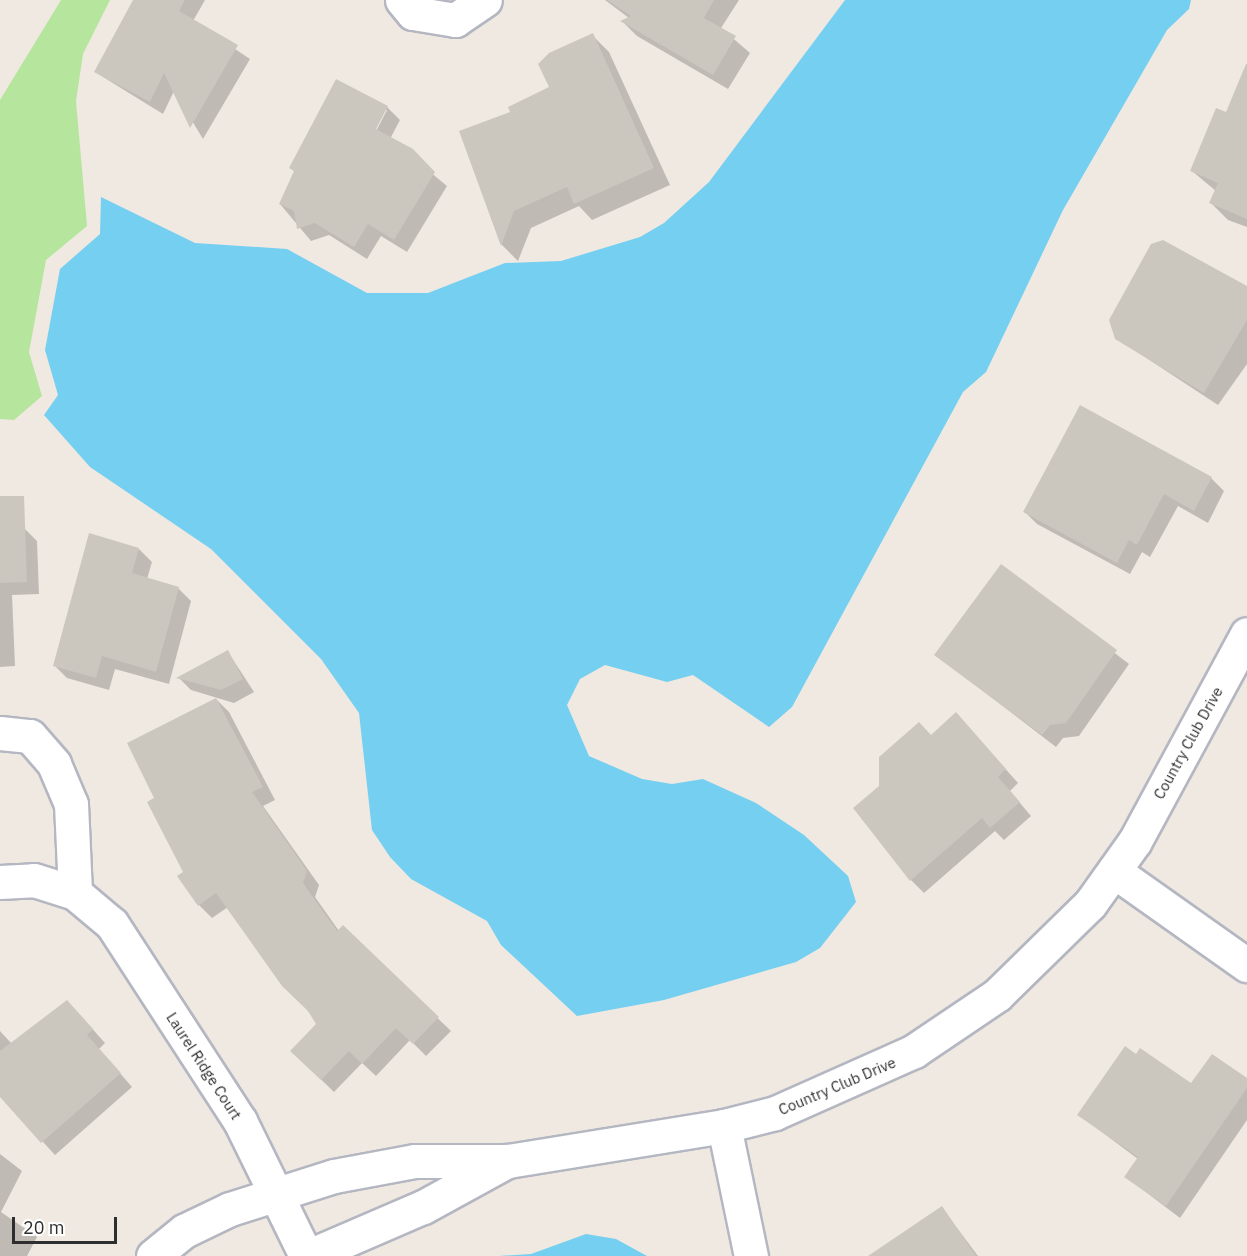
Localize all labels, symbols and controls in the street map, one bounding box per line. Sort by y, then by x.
street label: Country Club Drive [1150,684,1226,802]
street label: Laurel Ridge Court [163,1009,245,1123]
street label: Country Club Drive [776,1053,898,1119]
scale bar [15,1205,120,1243]
text: 20 m [23,1216,65,1239]

